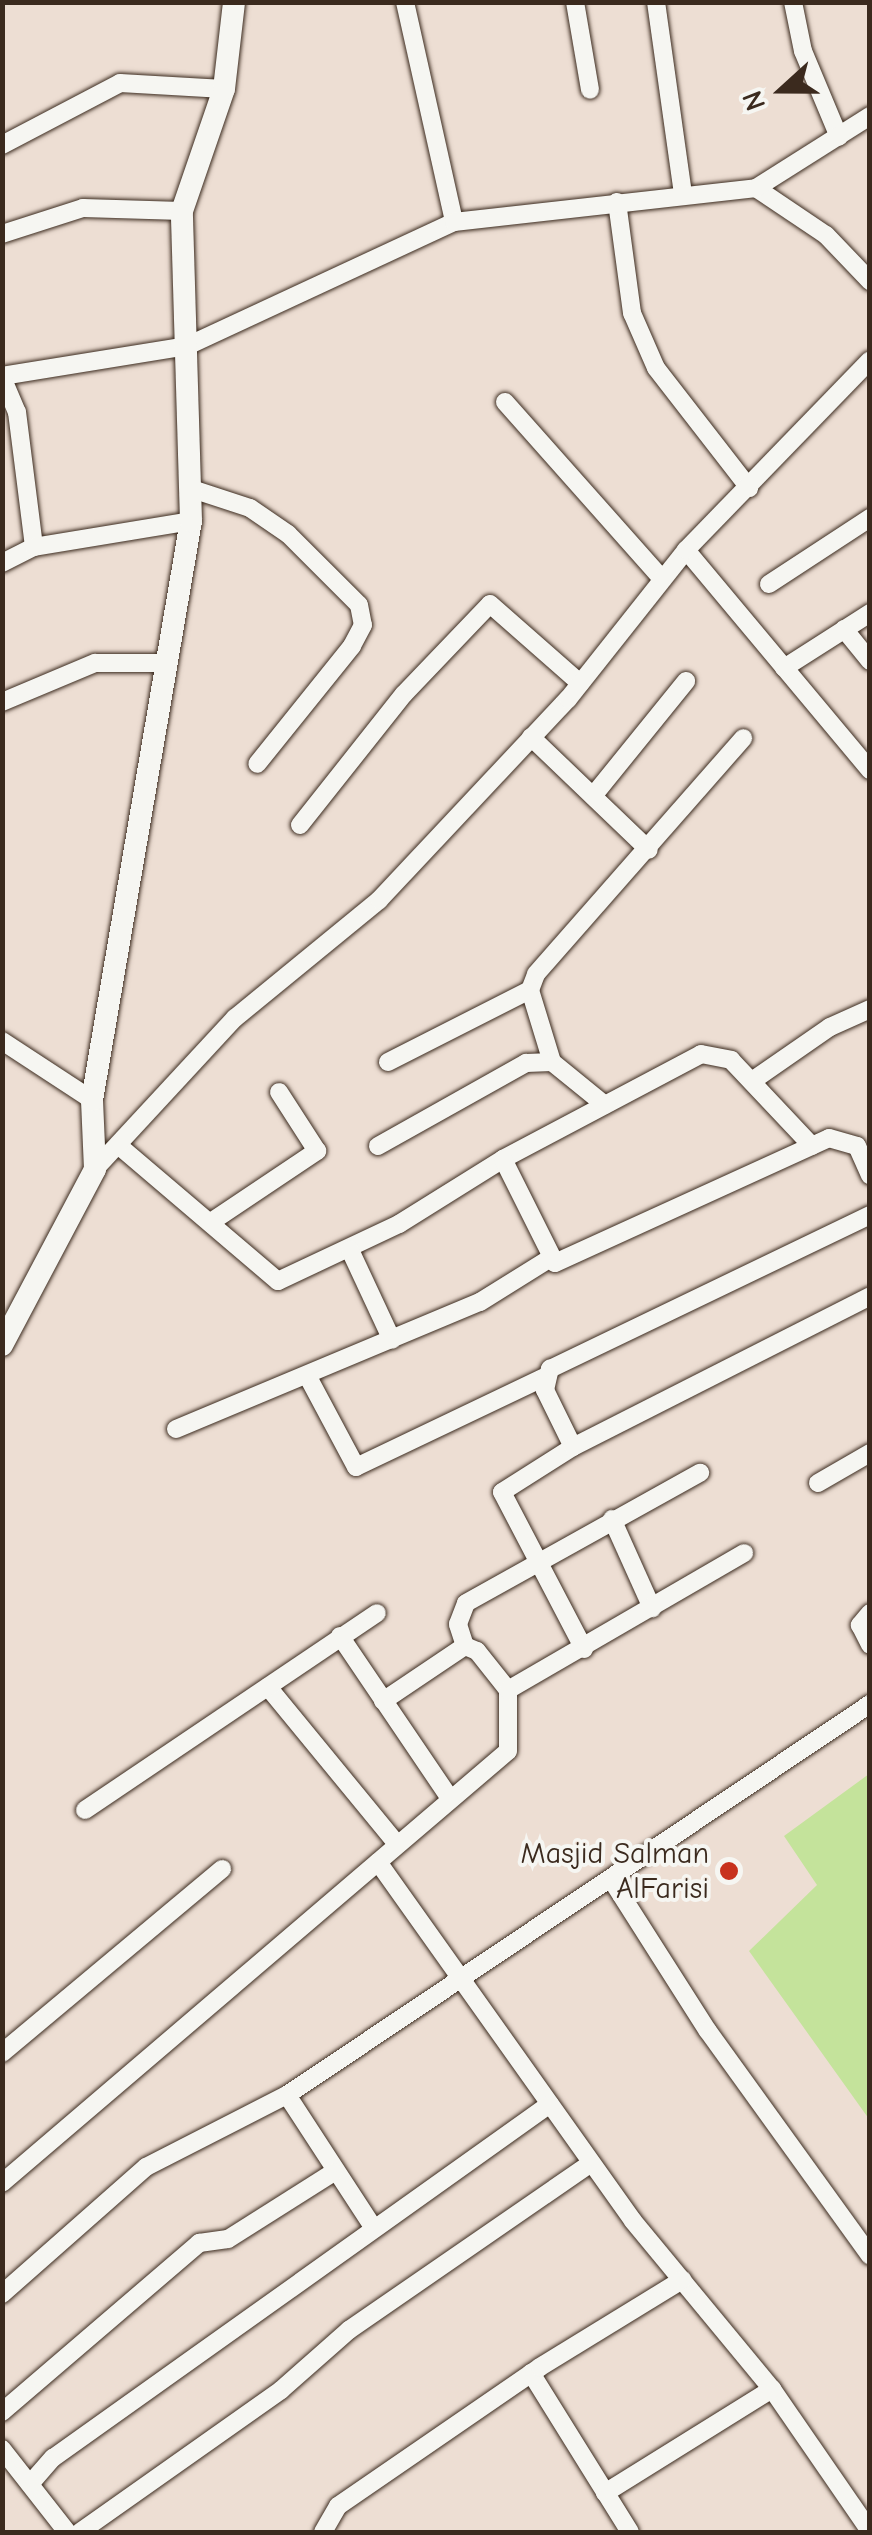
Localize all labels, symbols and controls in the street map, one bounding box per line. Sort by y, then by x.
north arrow [732,40,832,140]
text: N [736,86,772,115]
place label: Masjid Salman AlFarisi [521,1836,709,1906]
marker: Masjid Salman AlFarisi [718,1860,740,1882]

